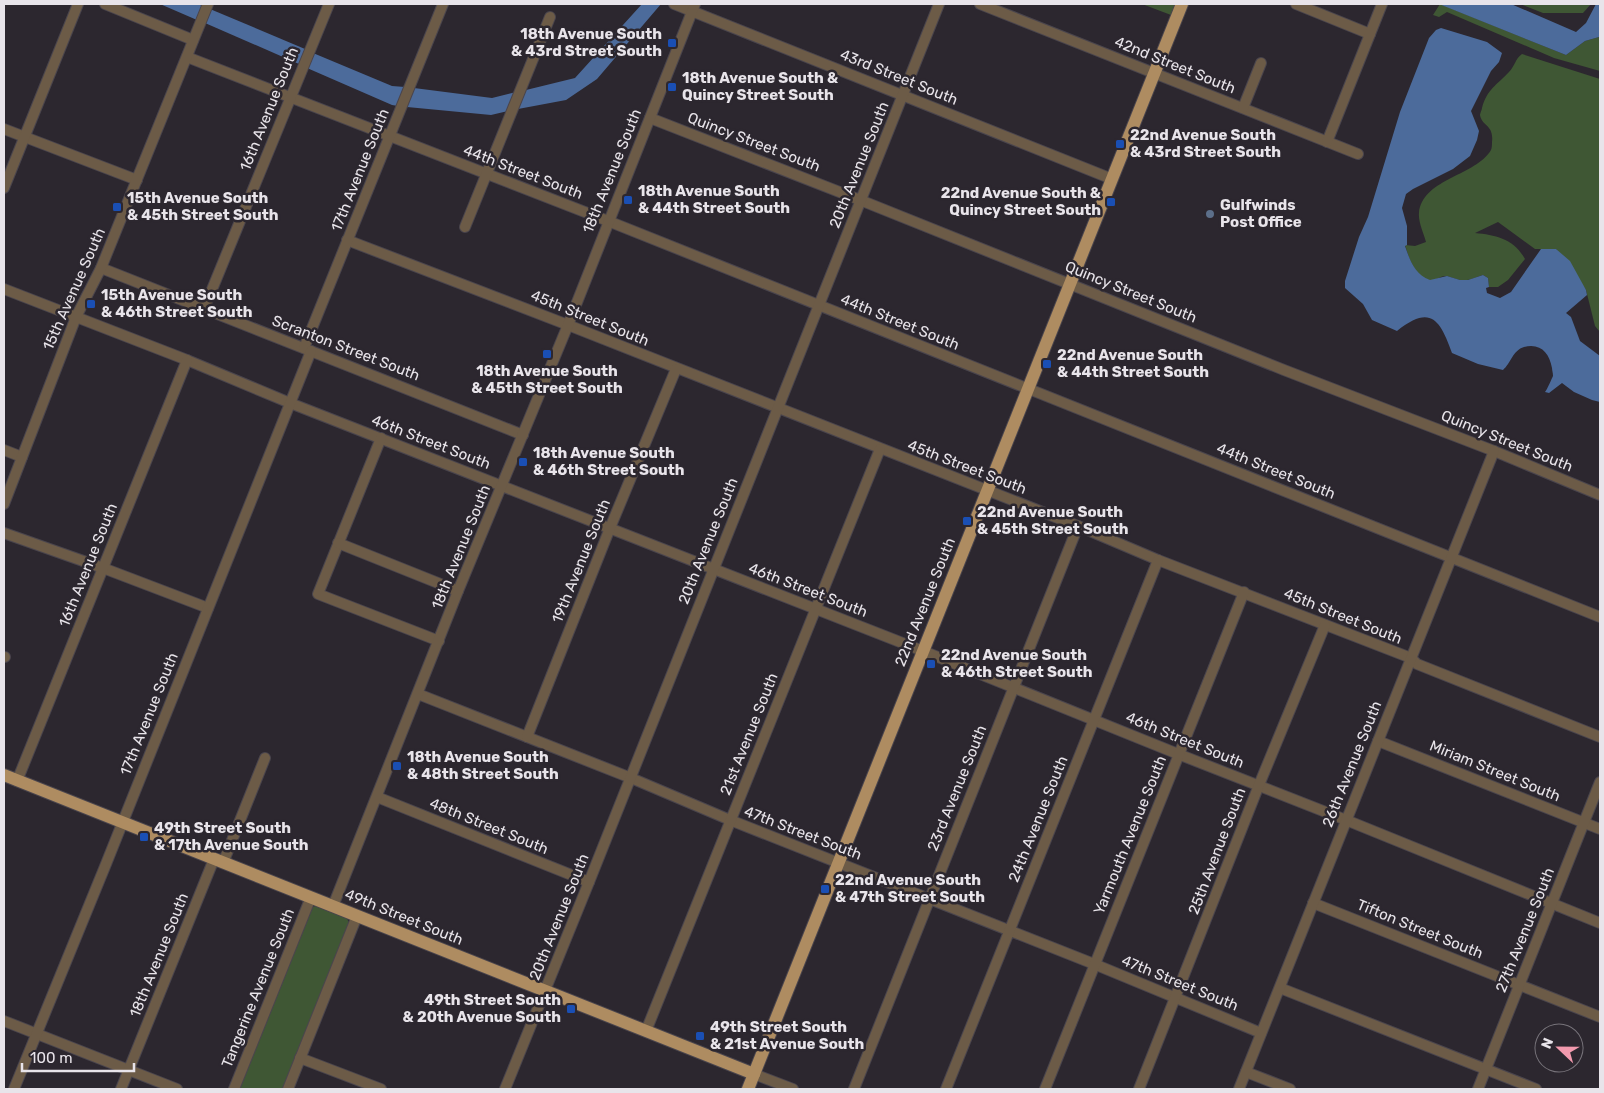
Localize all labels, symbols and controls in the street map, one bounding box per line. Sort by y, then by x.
place label: 18th Avenue South & 43rd Street South [511,25,662,60]
street label: 42nd Street South [1112,33,1238,97]
marker: 18th Avenue South & 43rd Street South [666,37,678,49]
street label: 16th Avenue South [236,44,302,174]
street label: 43rd Street South [837,45,961,109]
place label: 18th Avenue South & Quincy Street South [682,69,838,104]
marker: 18th Avenue South & Quincy Street South [666,81,678,93]
street label: 20th Avenue South [825,99,893,231]
street label: 17th Avenue South [327,106,393,234]
street label: 18th Avenue South [579,106,645,236]
street label: Quincy Street South [685,108,823,176]
place label: 22nd Avenue South & 43rd Street South [1130,126,1281,161]
marker: 22nd Avenue South & 43rd Street South [1114,138,1126,150]
street label: 44th Street South [461,141,585,203]
place label: 18th Avenue South & 44th Street South [638,182,790,217]
place label: 22nd Avenue South & Quincy Street South [941,184,1101,219]
place label: 15th Avenue South & 45th Street South [127,189,278,224]
marker: 18th Avenue South & 44th Street South [622,194,634,206]
marker: 22nd Avenue South & Quincy Street South [1105,196,1117,208]
place label: Gulfwinds Post Office [1220,196,1302,231]
marker: 15th Avenue South & 45th Street South [111,201,123,213]
marker: Gulfwinds Post Office [1204,208,1216,220]
street label: 15th Avenue South [39,225,109,353]
street label: Quincy Street South [1062,257,1200,327]
place label: 15th Avenue South & 46th Street South [101,286,252,321]
street label: 45th Street South [528,286,652,350]
street label: 44th Street South [838,290,962,354]
marker: 15th Avenue South & 46th Street South [85,298,97,310]
street label: Scranton Street South [270,312,422,384]
place label: 22nd Avenue South & 44th Street South [1057,346,1209,381]
marker: 18th Avenue South & 45th Street South [541,348,553,360]
marker: 22nd Avenue South & 44th Street South [1041,358,1053,370]
place label: 18th Avenue South & 45th Street South [471,362,623,397]
street label: Quincy Street South [1438,406,1576,476]
street label: 46th Street South [369,411,493,473]
street label: 45th Street South [905,436,1029,498]
street label: 44th Street South [1214,439,1338,503]
place label: 18th Avenue South & 46th Street South [533,444,684,479]
marker: 18th Avenue South & 46th Street South [517,456,529,468]
street label: 20th Avenue South [674,475,742,607]
street label: 18th Avenue South [428,482,494,612]
street label: 19th Avenue South [548,497,614,625]
street label: 16th Avenue South [55,500,121,630]
place label: 22nd Avenue South & 45th Street South [977,503,1128,538]
marker: 22nd Avenue South & 45th Street South [961,515,973,527]
street label: 22nd Avenue South [891,535,959,669]
street label: 46th Street South [746,559,870,621]
street label: 45th Street South [1281,584,1405,648]
place label: 22nd Avenue South & 46th Street South [941,646,1092,681]
street label: 17th Avenue South [116,650,182,778]
marker: 22nd Avenue South & 46th Street South [925,658,937,670]
street label: 21st Avenue South [716,670,782,798]
street label: 26th Avenue South [1318,698,1386,830]
street label: 46th Street South [1123,708,1247,772]
street label: 23rd Avenue South [924,723,990,853]
street label: Miriam Street South [1427,737,1563,805]
place label: 18th Avenue South & 48th Street South [407,748,559,783]
street label: 24th Avenue South [1004,753,1072,885]
street label: Yarmouth Avenue South [1090,753,1170,917]
marker: 18th Avenue South & 48th Street South [391,760,403,772]
street label: 25th Avenue South [1185,785,1249,917]
street label: 48th Street South [427,794,551,858]
street label: 47th Street South [742,802,864,864]
place label: 49th Street South & 17th Avenue South [154,819,309,854]
marker: 49th Street South & 17th Avenue South [138,831,150,843]
street label: 20th Avenue South [525,851,593,983]
street label: 27th Avenue South [1492,865,1558,995]
place label: 22nd Avenue South & 47th Street South [835,871,985,906]
marker: 22nd Avenue South & 47th Street South [819,883,831,895]
street label: 49th Street South [342,885,466,949]
street label: 18th Avenue South [126,890,192,1020]
street label: Tifton Street South [1354,895,1486,963]
street label: Tangerine Avenue South [218,906,298,1070]
street label: 47th Street South [1119,951,1241,1015]
place label: 49th Street South & 20th Avenue South [403,991,561,1026]
marker: 49th Street South & 20th Avenue South [565,1003,577,1015]
place label: 49th Street South & 21st Avenue South [710,1018,864,1053]
north arrow [1534,1023,1584,1073]
marker: 49th Street South & 21st Avenue South [694,1030,706,1042]
text: N [1538,1035,1557,1051]
scale bar [22,1040,135,1072]
text: 100 m [30,1049,72,1067]

